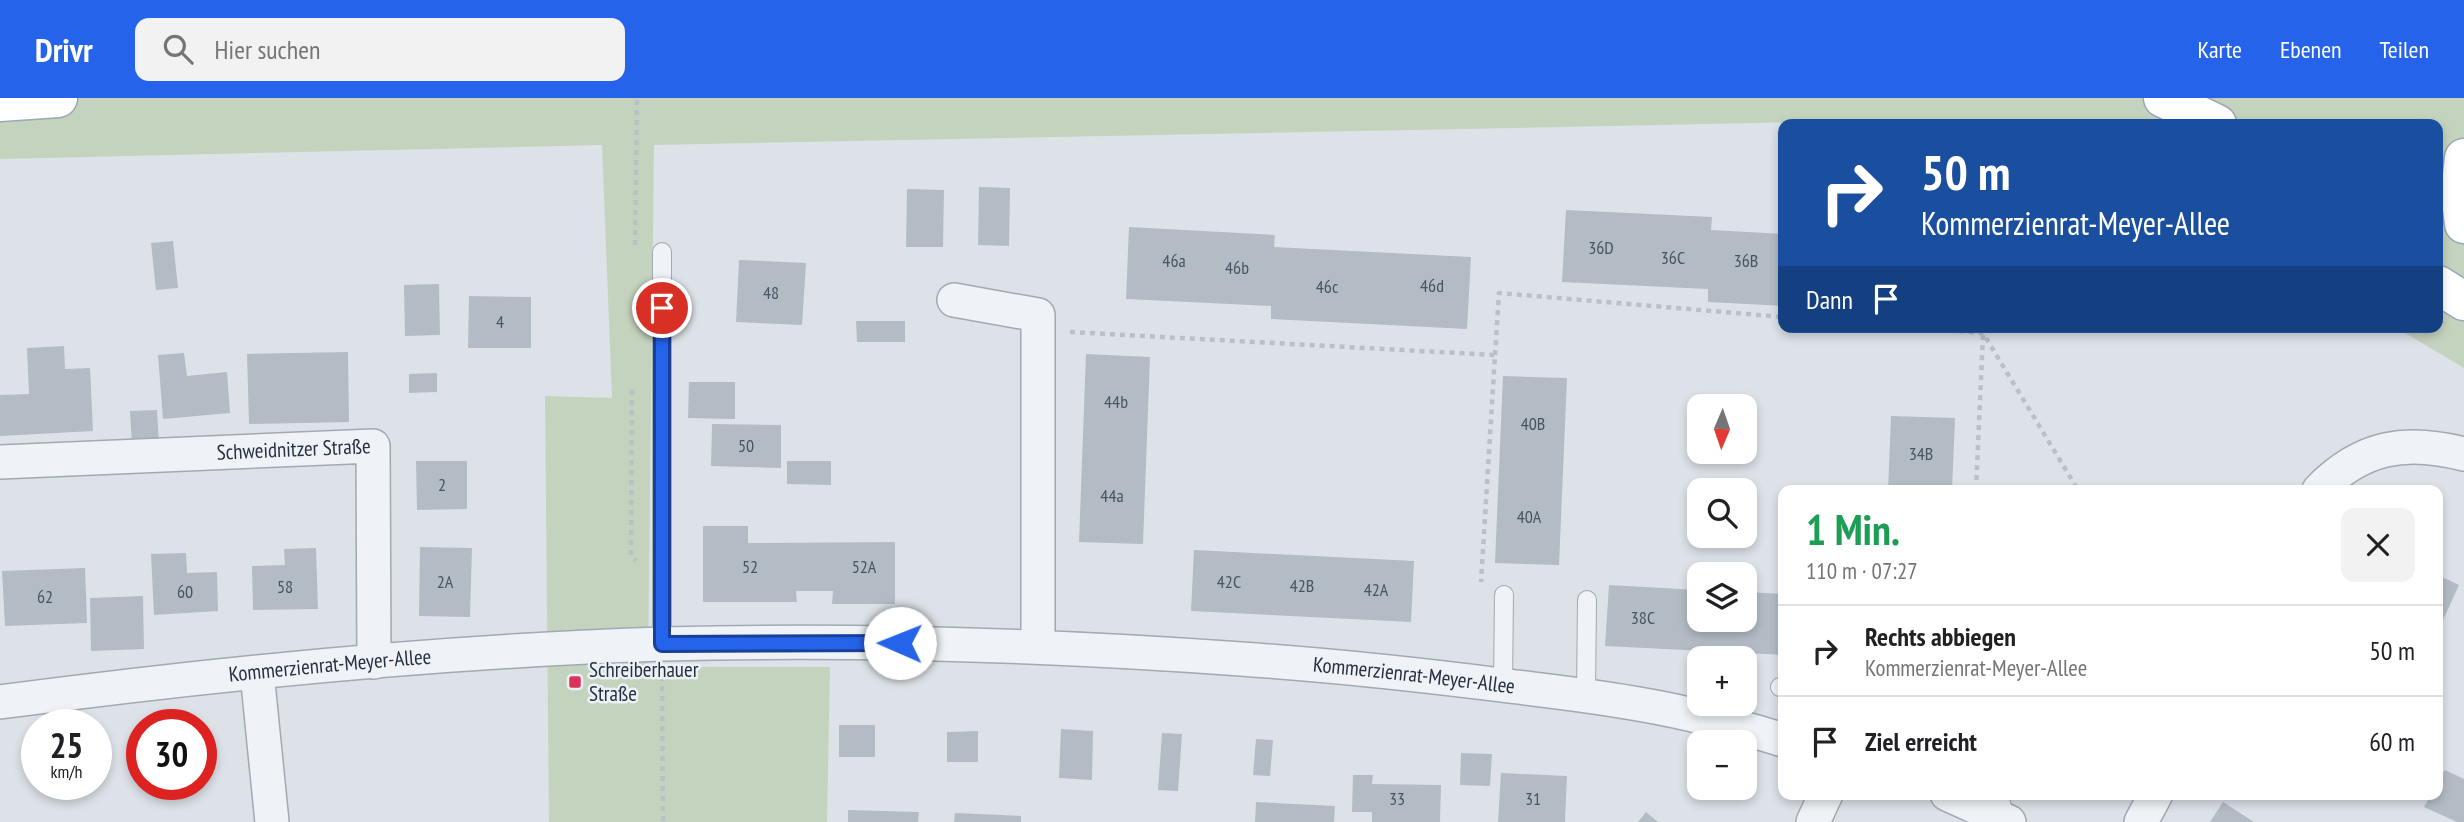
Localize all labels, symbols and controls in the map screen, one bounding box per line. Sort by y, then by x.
search box [135,18,625,81]
text: Drivr [35,28,93,71]
icon: search [159,30,197,68]
text: Hier suchen [215,33,320,66]
text: Karte [2198,34,2242,65]
text: Ebenen [2280,34,2342,65]
text: Teilen [2380,34,2429,65]
text: 50 m [1921,140,2010,204]
icon: right [1806,147,1897,238]
text: Kommerzienrat-Meyer-Allee [1921,202,2230,244]
house number: 36D [1588,236,1614,259]
house number: 36C [1661,246,1685,269]
house number: 46a [1162,249,1186,272]
house number: 36B [1734,249,1758,272]
house number: 46b [1225,256,1249,279]
house number: 46d [1420,274,1444,297]
house number: 46c [1316,275,1339,298]
pin [632,278,692,338]
icon: arrive [1867,280,1905,318]
house number: 48 [763,281,779,304]
text: Dann [1806,283,1853,316]
icon: arrive [643,289,681,327]
house number: 4 [496,310,504,333]
house number: 44b [1104,390,1128,413]
north arrow [1687,394,1757,464]
map controls [1687,394,1757,800]
house number: 40B [1521,412,1545,435]
street label: Schweidnitzer Straße [216,432,371,466]
house number: 50 [738,434,754,457]
house number: 34B [1909,442,1933,465]
house number: 2 [438,473,446,496]
button: search [1687,478,1757,548]
house number: 44a [1100,484,1124,507]
text: 1 Min. [1806,502,1900,557]
house number: 40A [1517,505,1542,528]
button: close [2341,508,2415,582]
house number: 52 [742,555,758,578]
house number: 52A [852,555,877,578]
text: 110 m · 07:27 [1806,556,1918,585]
button: layers [1687,562,1757,632]
house number: 2A [437,570,454,593]
house number: 42C [1217,570,1241,593]
house number: 42B [1290,574,1314,597]
house number: 58 [277,575,293,598]
house number: 42A [1364,578,1389,601]
house number: 60 [177,580,193,603]
house number: 62 [37,585,53,608]
position arrow [863,606,937,680]
house number: 38C [1631,606,1655,629]
text: Rechts abbiegen [1865,620,2016,653]
icon: right [1806,632,1844,670]
text: 50 m [2369,634,2415,667]
street label: Kommerzienrat-Meyer-Allee [227,643,432,688]
button: + [1687,646,1757,716]
street label: Kommerzienrat-Meyer-Allee [1312,651,1517,700]
text: Kommerzienrat-Meyer-Allee [1865,653,2087,682]
place label: Schreiberhauer Straße [589,656,699,707]
marker: Schreiberhauer Straße [567,674,583,690]
speed limit sign: 30 [126,709,217,800]
text: 25 [50,722,83,768]
icon: arrive [1806,723,1844,761]
text: Ziel erreicht [1865,725,1977,758]
text: 60 m [2369,725,2415,758]
button: − [1687,730,1757,800]
text: km/h [51,760,82,783]
house number: 33 [1389,787,1405,810]
house number: 31 [1525,787,1541,810]

